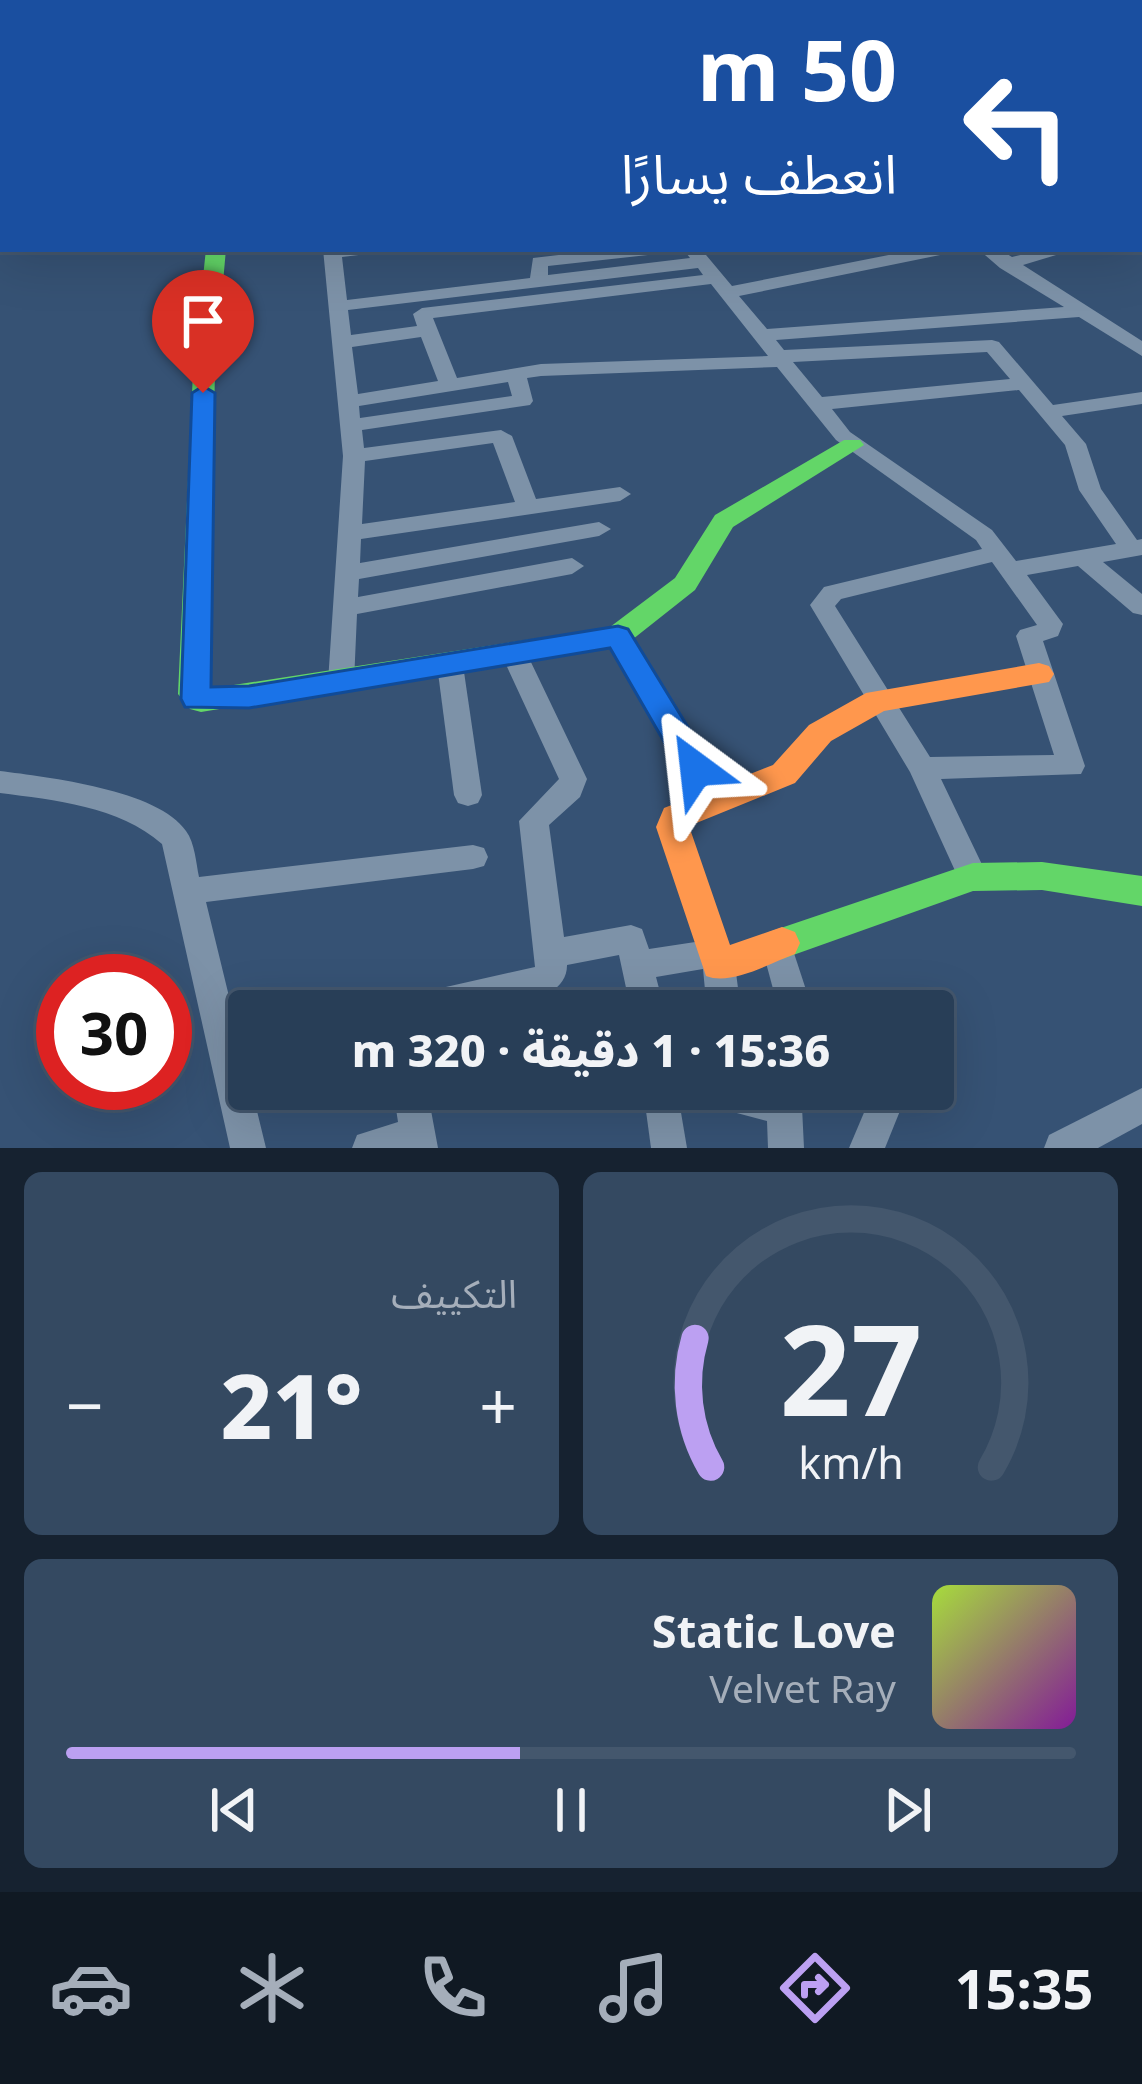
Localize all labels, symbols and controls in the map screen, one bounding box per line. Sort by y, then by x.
text: 50 m [697,11,897,126]
icon: left [939,48,1095,204]
text: انعطف يسارًا [621,136,897,210]
pin [152,270,254,393]
icon: arrive [170,288,236,354]
position arrow [633,706,759,832]
speed limit sign: 30 [36,954,192,1110]
text: 15:36 · 1 دقيقة · 320 m [352,1019,830,1080]
text: التكييف [391,1266,517,1319]
text: 27 [779,1283,922,1453]
text: 21° [220,1343,363,1465]
text: − [66,1359,104,1449]
text: + [479,1359,517,1449]
text: km/h [798,1432,903,1491]
text: Static Love [652,1600,896,1661]
text: Velvet Ray [709,1661,896,1714]
icon: previous [201,1777,267,1843]
icon: pause [538,1777,604,1843]
icon: next [875,1777,941,1843]
icon: car [49,1946,133,2030]
icon: climate [230,1946,314,2030]
icon: phone [411,1946,495,2030]
icon: music [592,1946,676,2030]
icon: directions [773,1946,857,2030]
text: 15:35 [955,1951,1093,2025]

